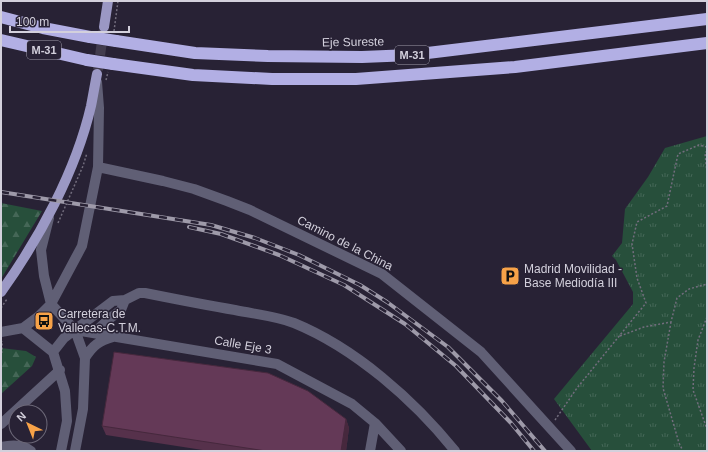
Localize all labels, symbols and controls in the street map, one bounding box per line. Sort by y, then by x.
scale bar [10,8,129,34]
text: 100 m [16,15,49,29]
street label: Eje Sureste [322,34,384,50]
road number: M-31 [27,41,61,59]
road number: M-31 [395,46,429,64]
street label: Camino de la China [295,213,395,273]
place label: Madrid Movilidad - Base Mediodía III [524,262,622,290]
parking icon: Madrid Movilidad - Base Mediodía III [499,265,521,287]
place label: Carretera de Vallecas-C.T.M. [58,307,141,335]
bus stop icon: Carretera de Vallecas-C.T.M. [33,310,55,332]
street label: Calle Eje 3 [213,333,273,357]
north arrow [8,404,48,444]
text: N [14,410,28,424]

